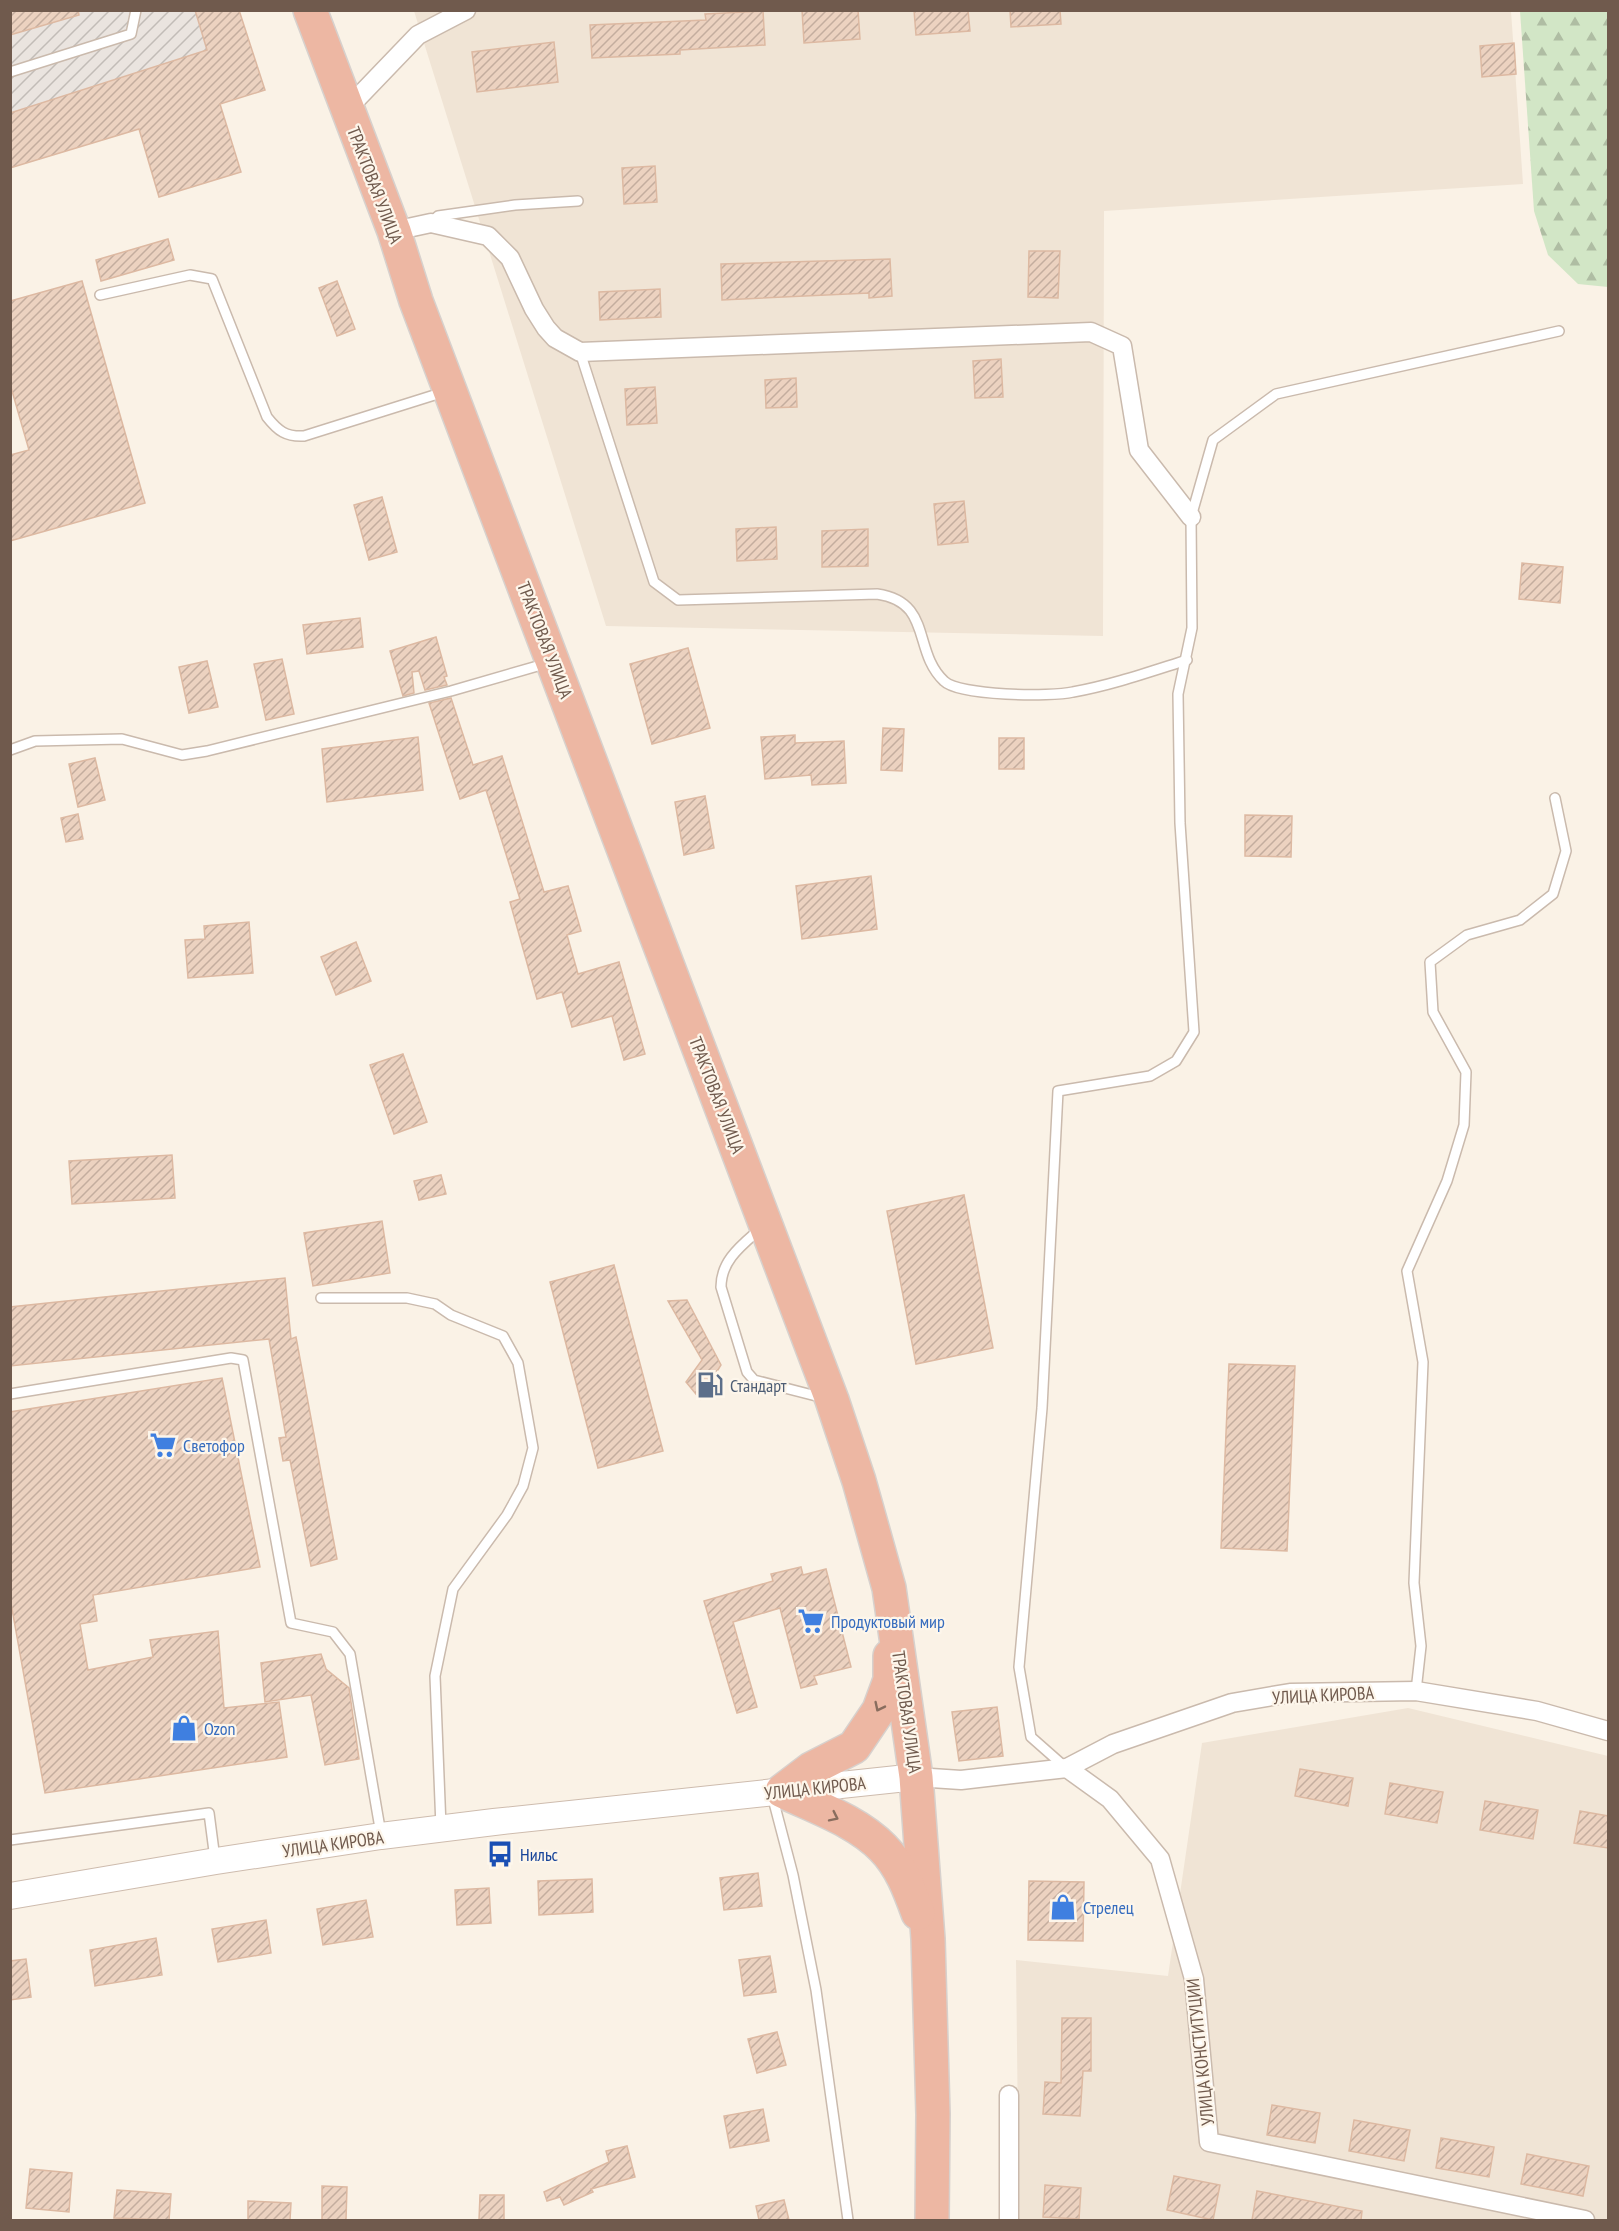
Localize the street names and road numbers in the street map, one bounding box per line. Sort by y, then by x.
street label: ТРАКТОВАЯ УЛИЦА [342,123,408,247]
street label: ТРАКТОВАЯ УЛИЦА [512,578,578,702]
street label: ТРАКТОВАЯ УЛИЦА [684,1033,750,1157]
street label: ТРАКТОВАЯ УЛИЦА [887,1649,927,1775]
street label: УЛИЦА КИРОВА [1272,1681,1375,1709]
street label: УЛИЦА КИРОВА [763,1771,867,1805]
street label: УЛИЦА КИРОВА [281,1825,385,1862]
street label: УЛИЦА КОНСТИТУЦИИ [1181,1977,1219,2127]

